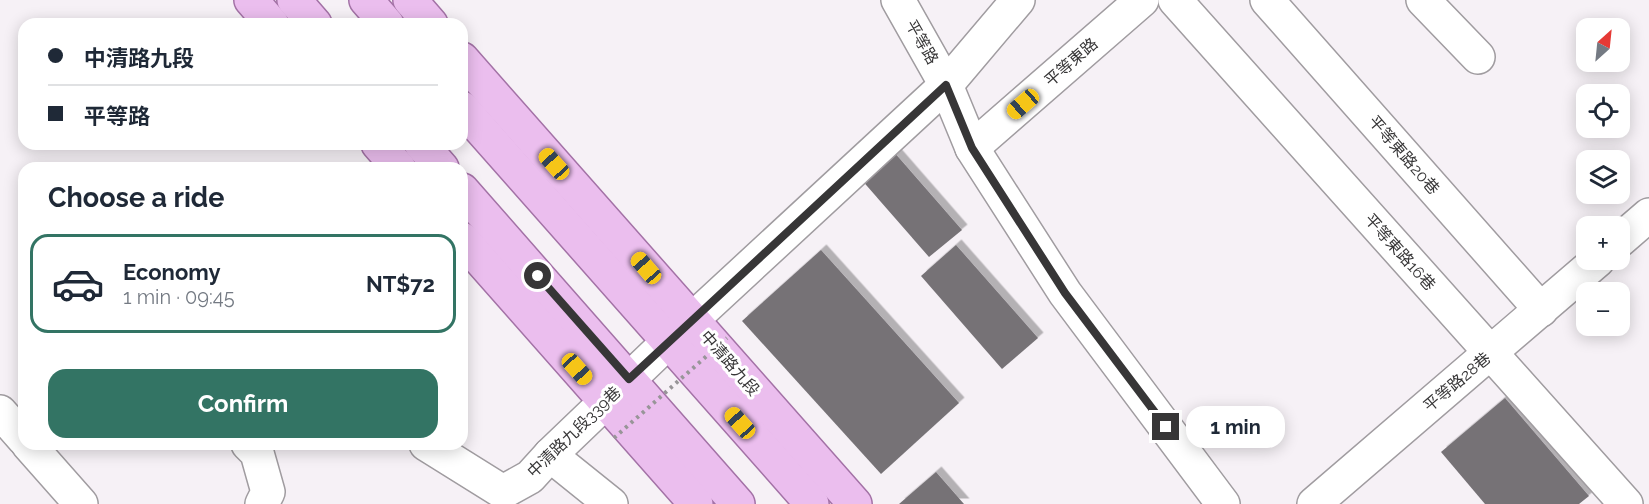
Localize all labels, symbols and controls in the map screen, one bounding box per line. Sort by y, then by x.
street label: 平等路 [902,16,942,68]
north arrow [1576,18,1630,72]
map controls [1576,18,1630,336]
street label: 平等東路 [1041,34,1101,90]
text: 中清路九段 [84,45,194,71]
button: locate [1576,84,1630,138]
car [1004,85,1042,123]
text: 平等路 [84,103,150,129]
street label: 平等東路20巷 [1365,112,1443,198]
car [535,145,573,183]
button: layers [1576,150,1630,204]
text: Choose a ride [48,182,224,213]
street label: 平等東路16巷 [1361,210,1439,294]
button: + [1576,216,1630,270]
car [627,249,665,287]
icon: car [51,257,105,311]
text: Economy [123,259,221,285]
route start [524,262,551,289]
text: NT$72 [366,271,435,297]
button: − [1576,282,1630,336]
text: 1 min · 09:45 [123,285,235,309]
street label: 中清路九段 [697,327,763,399]
street label: 平等路28巷 [1420,348,1494,416]
car [558,350,596,388]
button: Confirm [48,369,438,438]
street label: 中清路九段339巷 [523,383,625,481]
car [721,404,759,442]
callout: 1 min [1187,406,1286,448]
route end [1152,413,1179,440]
text: 1 min [1210,415,1261,439]

